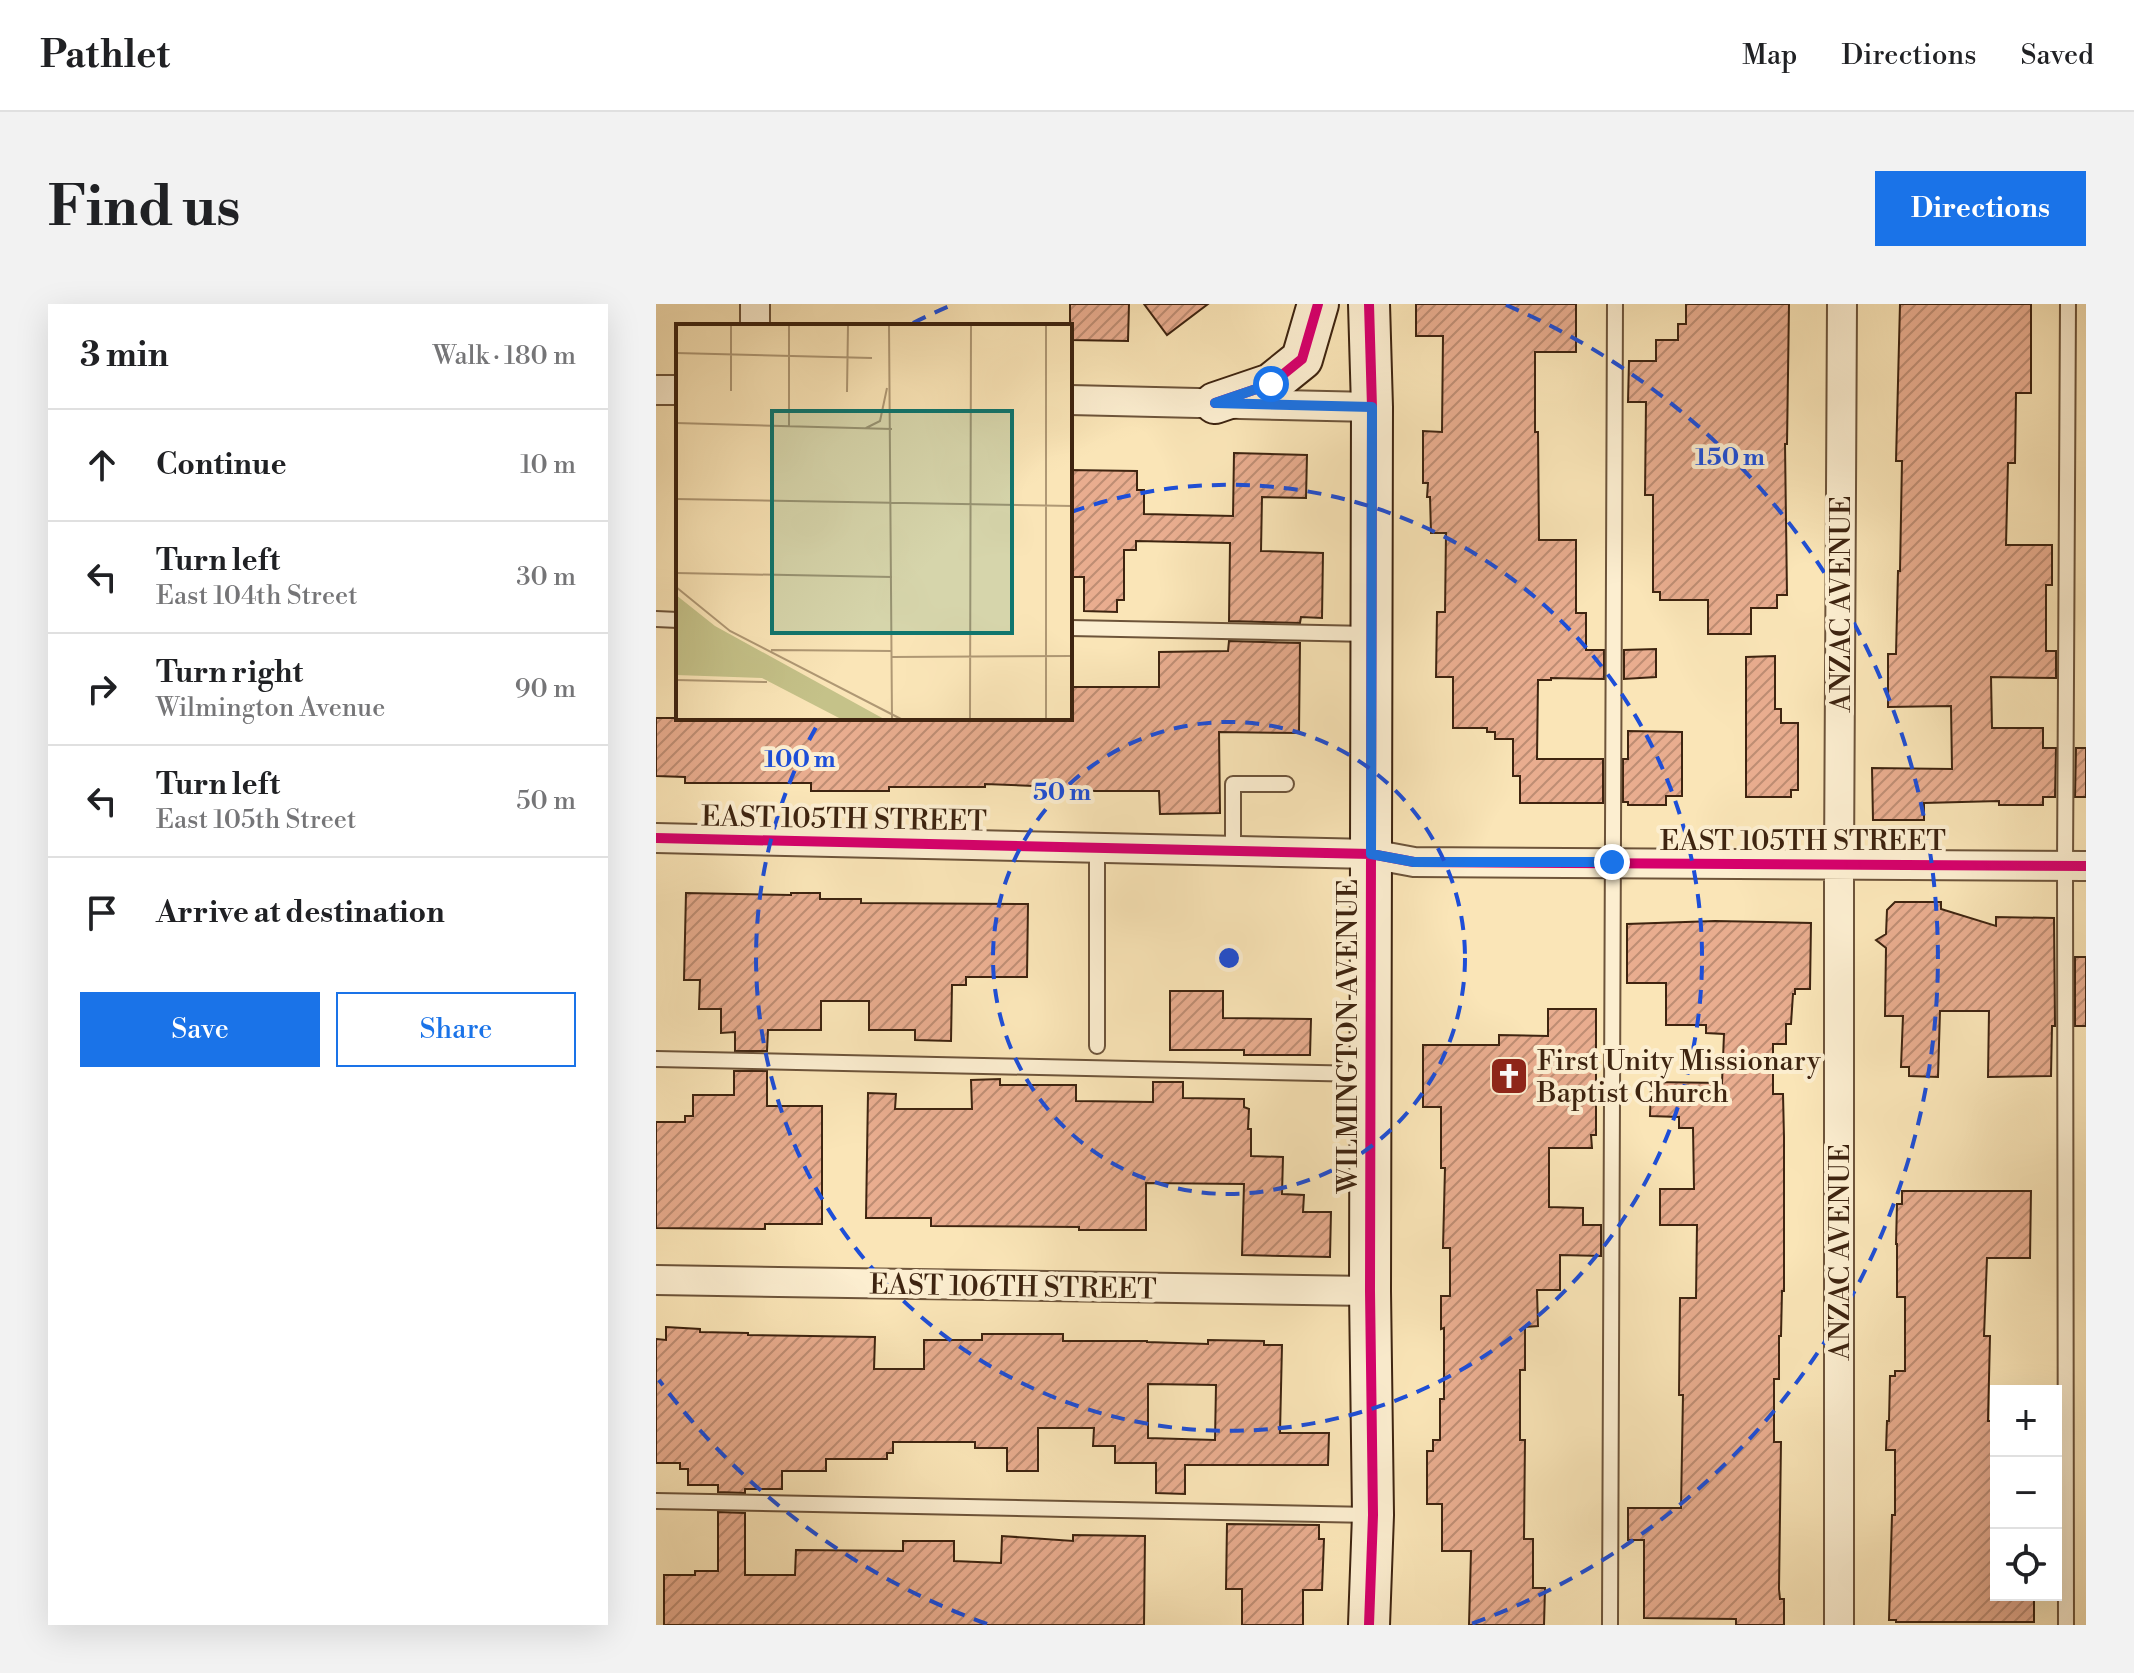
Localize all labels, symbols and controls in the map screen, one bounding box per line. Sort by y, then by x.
text: Pathlet [40,32,170,79]
text: Map [1742,38,1797,73]
text: Directions [1841,38,1976,73]
text: Saved [2020,38,2094,73]
button: Directions [1875,171,2086,246]
text: Find us [48,173,241,243]
inset map [676,324,1072,720]
text: 3 min [80,335,169,377]
text: Walk · 180 m [433,340,576,372]
route start [1253,366,1289,402]
icon: ahead [80,443,124,487]
text: 150 m [1695,443,1765,473]
text: Continue [156,446,287,484]
text: 10 m [520,449,576,481]
street label: ANZAC AVENUE [1824,496,1859,713]
text: Turn left [156,542,280,580]
icon: left [80,555,124,599]
text: 30 m [516,561,576,593]
text: East 104th Street [156,580,357,612]
text: Turn right [156,654,303,692]
icon: right [80,667,124,711]
text: 90 m [515,673,576,705]
text: Wilmington Avenue [156,692,385,724]
text: 100 m [764,745,836,775]
text: Turn left [156,766,280,804]
text: 50 m [1033,778,1091,808]
icon: left [80,779,124,823]
text: 50 m [516,785,576,817]
street label: EAST 105TH STREET [701,800,987,839]
text: East 105th Street [156,804,356,836]
street label: EAST 105TH STREET [1660,824,1946,859]
route end [1594,844,1630,880]
street label: WILMINGTON AVENUE [1331,879,1366,1194]
icon: arrive [80,891,124,935]
text: Arrive at destination [156,894,445,932]
centre of rings [1215,944,1243,972]
button: Save [80,992,320,1067]
button: Share [336,992,576,1067]
place label: First Unity Missionary Baptist Church [1536,1044,1821,1111]
church icon: First Unity Missionary Baptist Church [1488,1055,1530,1097]
street label: ANZAC AVENUE [1823,1144,1858,1361]
street label: EAST 106TH STREET [869,1267,1157,1308]
map controls [1990,1385,2062,1601]
button: + [1990,1385,2062,1457]
button: − [1990,1457,2062,1529]
button: locate [1990,1529,2062,1601]

